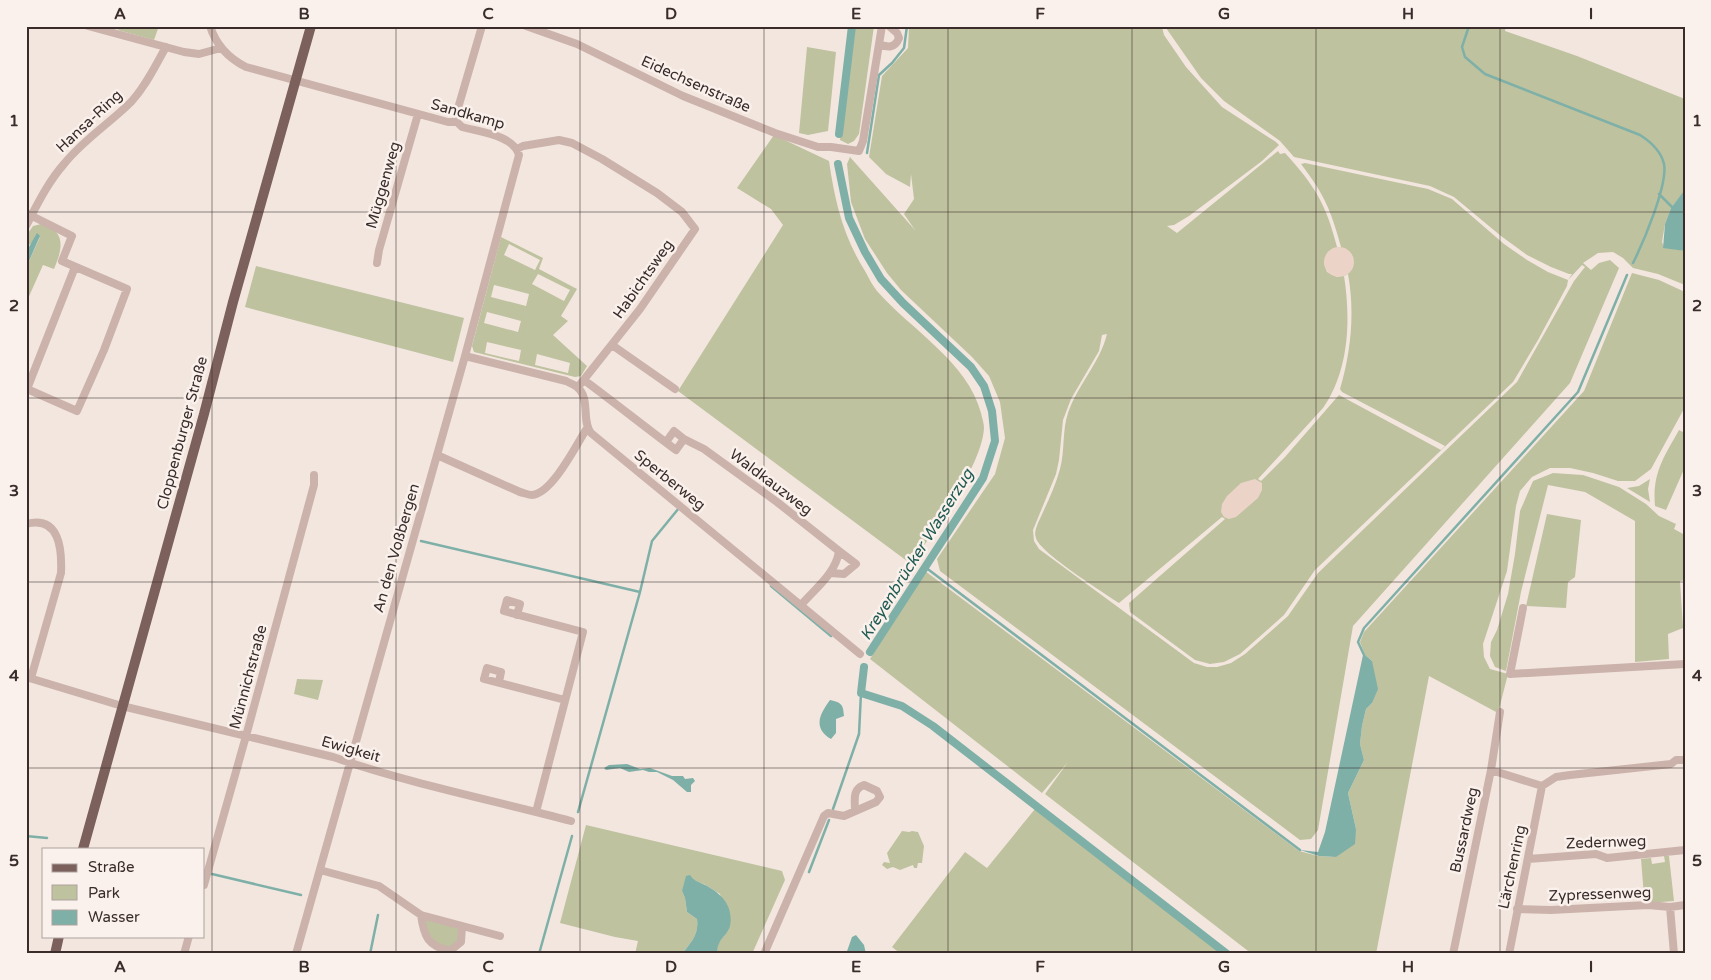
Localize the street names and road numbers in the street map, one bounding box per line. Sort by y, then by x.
street label: Eidechsenstraße [638,52,754,116]
street label: Hansa-Ring [52,86,126,156]
street label: Sandkamp [429,95,507,133]
street label: Müggenweg [362,139,404,231]
street label: Habichtsweg [609,236,677,322]
street label: Cloppenburger Straße [153,354,211,512]
street label: Waldkauzweg [726,445,816,519]
street label: Sperberweg [631,446,709,514]
street label: An den Voßbergen [369,481,423,615]
street label: Münnichstraße [225,623,271,731]
street label: Ewigkeit [319,732,383,766]
street label: Bussardweg [1446,786,1482,874]
street label: Lärchenring [1494,823,1530,911]
street label: Zedernweg [1565,832,1647,852]
street label: Zypressenweg [1548,883,1652,905]

